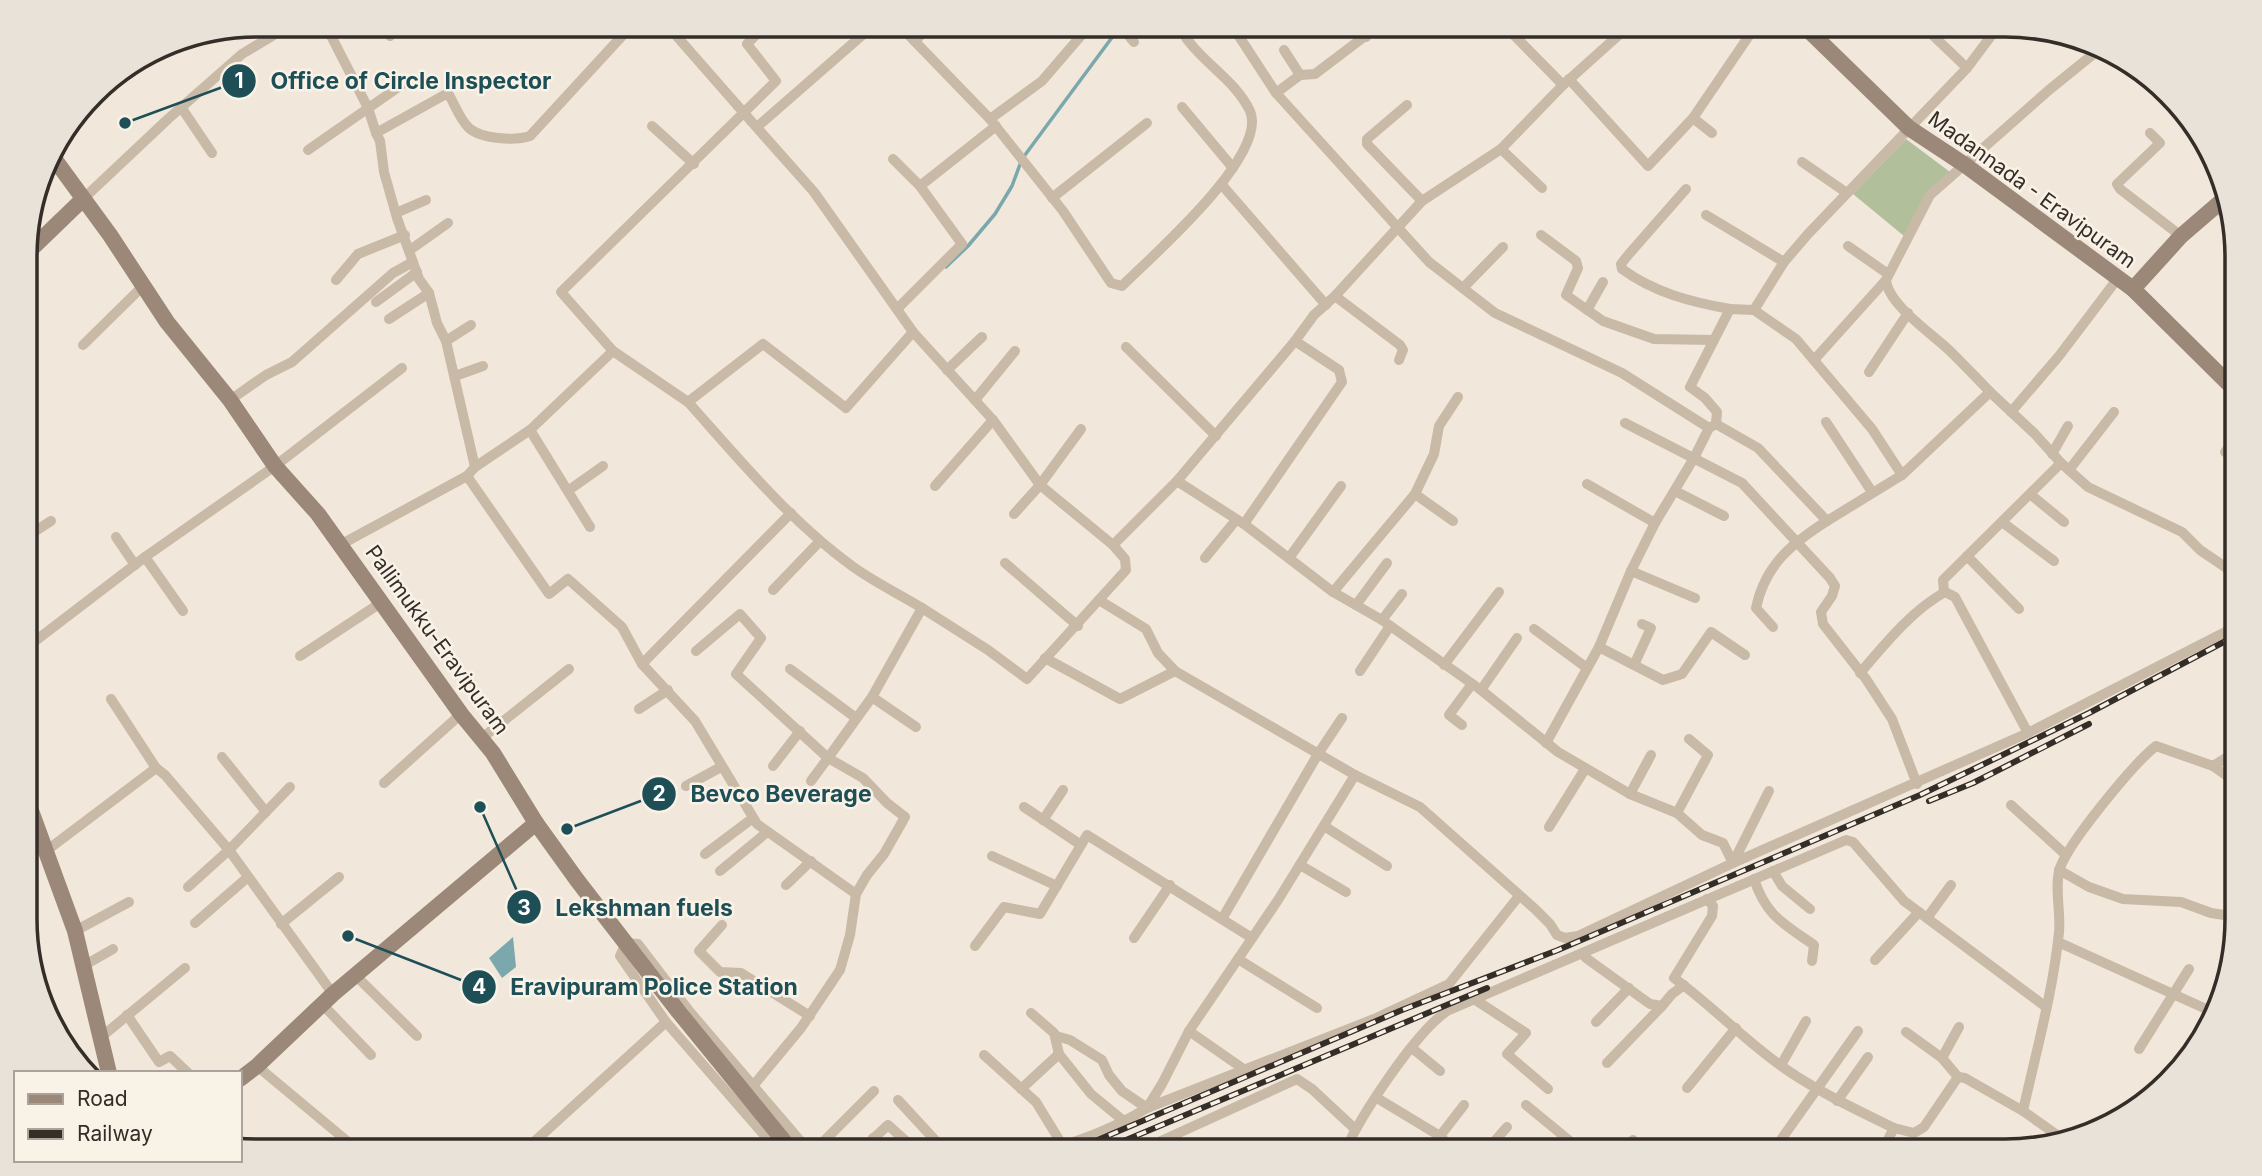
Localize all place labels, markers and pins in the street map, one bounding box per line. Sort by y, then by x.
callout: Office of Circle Inspector [222,59,566,103]
callout: Bevco Beverage [641,772,885,816]
callout: Lekshman fuels [506,885,747,929]
callout: Eravipuram Police Station [461,965,812,1009]

